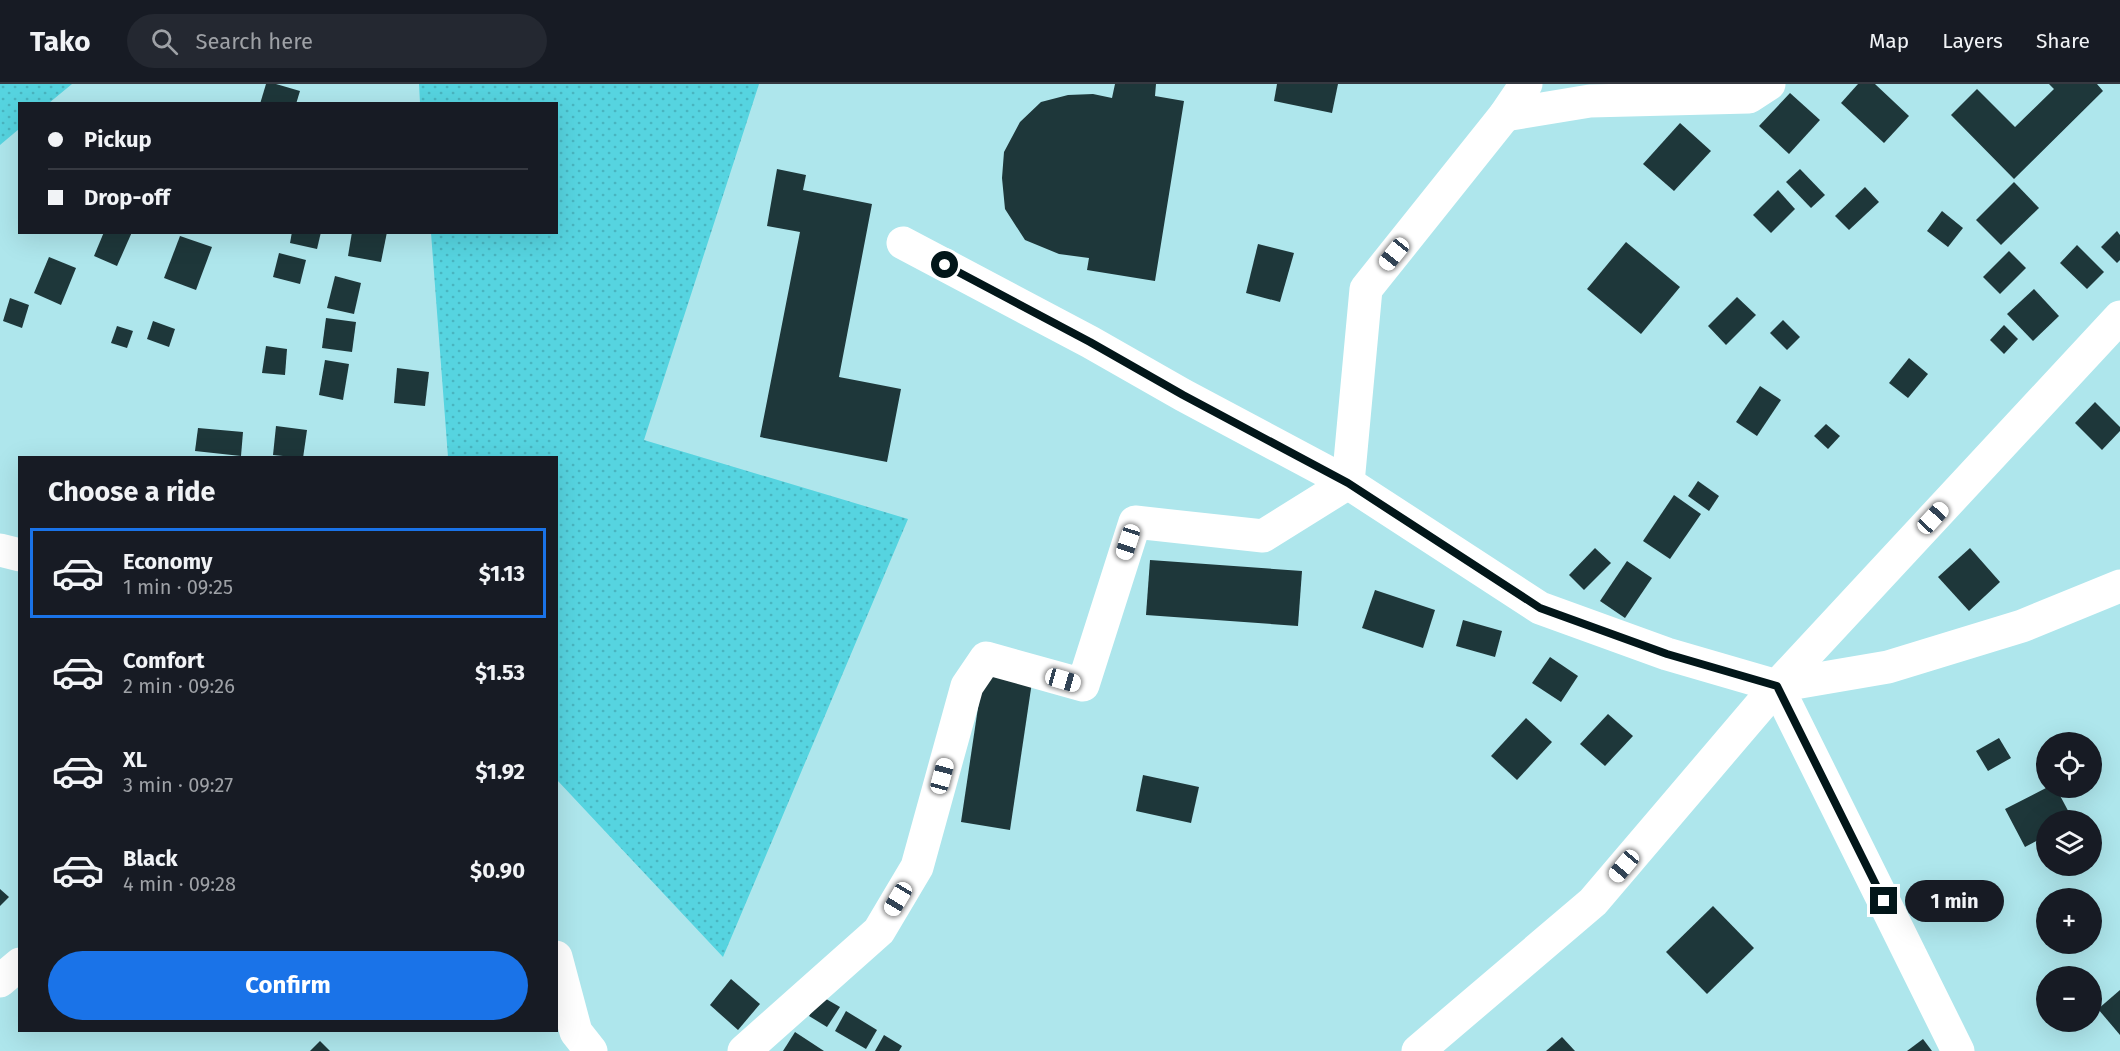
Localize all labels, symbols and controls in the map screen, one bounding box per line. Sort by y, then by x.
search box [127,14,547,68]
text: Tako [30,25,91,58]
icon: search [148,25,181,58]
text: Search here [196,28,313,55]
text: Map [1869,28,1909,54]
text: Layers [1942,28,2003,54]
text: Share [2036,28,2090,54]
text: Pickup [84,126,152,153]
text: Drop-off [84,184,170,211]
car [1376,234,1412,274]
route start [931,251,958,278]
text: Choose a ride [48,476,215,508]
car [1914,499,1952,537]
car [1114,522,1142,562]
icon: car [51,546,105,600]
text: Economy [123,548,212,575]
text: $1.13 [479,560,525,587]
text: 1 min · 09:25 [123,575,233,599]
icon: car [51,645,105,699]
text: Comfort [123,647,204,674]
text: $1.53 [475,659,525,686]
car [1043,666,1083,694]
text: 2 min · 09:26 [123,674,235,698]
map controls [2036,732,2102,1032]
button: locate [2036,732,2102,798]
icon: car [51,744,105,798]
text: XL [123,746,147,773]
car [929,756,955,796]
text: $1.92 [475,758,525,785]
text: 3 min · 09:27 [123,773,233,797]
button: layers [2036,810,2102,876]
icon: car [51,843,105,897]
text: Black [123,845,178,872]
car [1606,846,1642,886]
text: $0.90 [470,857,525,884]
text: 4 min · 09:28 [123,872,236,896]
car [881,879,915,919]
callout: 1 min [1905,880,2004,922]
route end [1870,887,1897,914]
button: + [2036,888,2102,954]
text: 1 min [1930,889,1979,913]
button: Confirm [48,951,528,1020]
button: − [2036,966,2102,1032]

